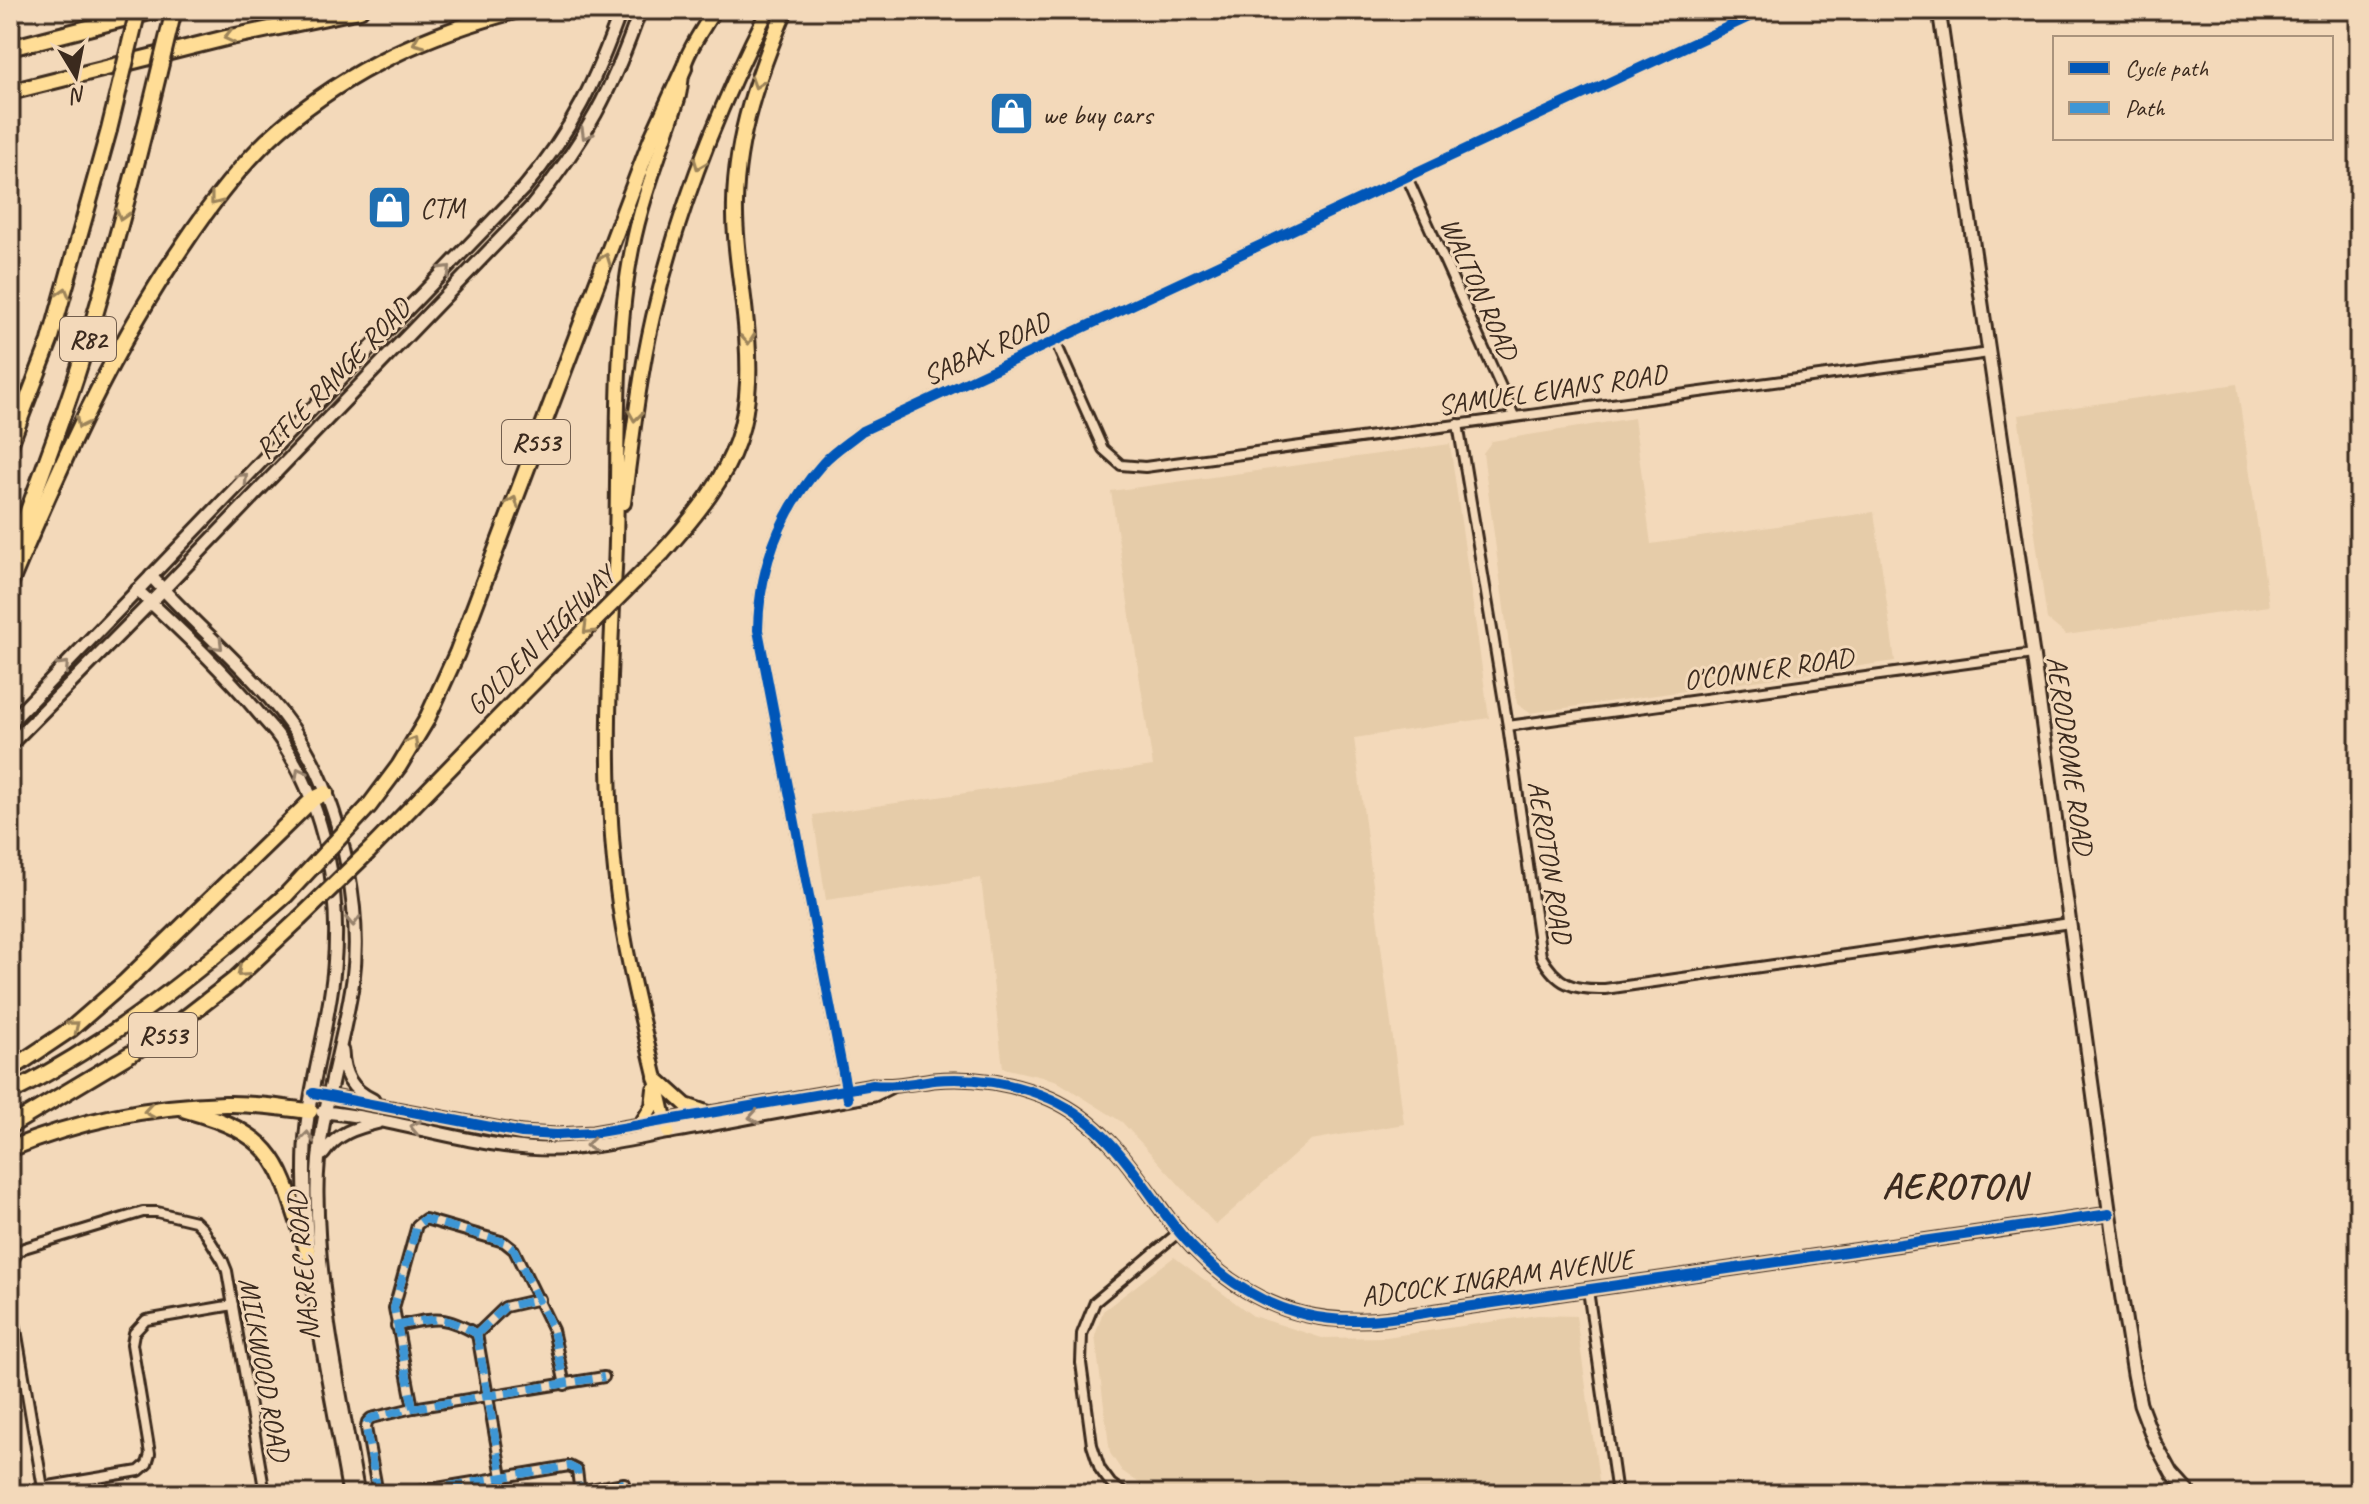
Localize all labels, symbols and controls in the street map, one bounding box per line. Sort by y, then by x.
one-way arrow [223,28,237,45]
one-way arrow [411,33,426,49]
north arrow [36,36,116,116]
legend [2053,36,2333,140]
text: Cycle path [2125,53,2209,83]
one-way arrow [751,75,767,89]
text: N [67,80,88,110]
shop icon: we buy cars [987,90,1035,138]
text: Path [2125,93,2166,123]
place label: we buy cars [1042,97,1155,132]
one-way arrow [580,125,595,140]
one-way arrow [692,156,709,170]
shop icon: CTM [365,183,413,231]
place label: CTM [420,190,467,225]
one-way arrow [210,191,224,206]
one-way arrow [115,208,131,221]
street label: WALTON ROAD [1433,212,1528,367]
one-way arrow [595,253,612,267]
one-way arrow [437,265,451,279]
one-way arrow [54,286,71,300]
street label: RIFLE RANGE ROAD [247,290,419,466]
street label: SABAX ROAD [917,303,1057,393]
road number: R82 [60,317,116,361]
one-way arrow [739,333,756,346]
street label: SAMUEL EVANS ROAD [1436,356,1670,423]
one-way arrow [627,409,644,422]
one-way arrow [75,414,91,429]
road number: R553 [502,420,570,464]
one-way arrow [234,473,248,488]
one-way arrow [503,496,520,510]
street label: GOLDEN HIGHWAY [459,556,625,722]
one-way arrow [583,620,597,634]
one-way arrow [209,636,224,650]
street label: O'CONNER ROAD [1681,639,1858,698]
street label: AERODROME ROAD [2039,654,2102,859]
one-way arrow [54,661,69,675]
one-way arrow [404,736,419,751]
one-way arrow [294,766,309,781]
street label: AEROTON ROAD [1520,778,1581,948]
one-way arrow [344,915,361,928]
one-way arrow [237,962,251,977]
road number: R553 [129,1013,197,1057]
one-way arrow [65,1021,80,1035]
one-way arrow [142,1102,156,1119]
one-way arrow [747,1107,761,1124]
one-way arrow [408,1119,422,1136]
one-way arrow [298,1130,315,1143]
one-way arrow [584,1137,597,1154]
district label: AEROTON [1882,1163,2031,1209]
street label: NASREC ROAD [278,1187,326,1342]
street label: ADCOCK INGRAM AVENUE [1359,1241,1639,1314]
street label: MILKWOOD ROAD [231,1275,298,1466]

